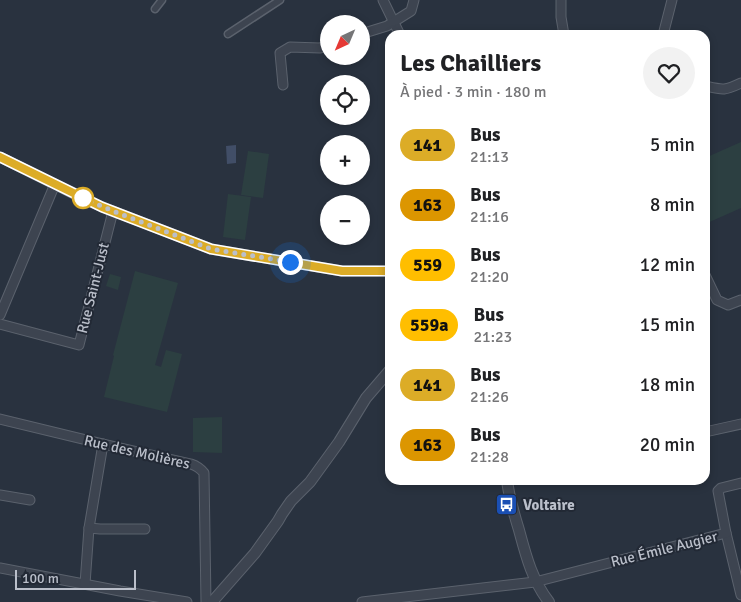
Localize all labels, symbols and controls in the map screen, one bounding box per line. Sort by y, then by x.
north arrow [320,15,370,65]
map controls [320,15,370,245]
button: heart [643,47,695,99]
text: Les Chailliers [400,48,541,78]
button: locate [320,75,370,125]
text: À pied · 3 min · 180 m [400,82,547,102]
text: Bus [470,123,501,147]
text: 5 min [650,133,695,157]
text: 141 [413,134,442,156]
button: + [320,135,370,185]
text: 21:13 [470,147,509,167]
text: Bus [470,183,501,207]
unlabelled marker [72,187,94,209]
text: 8 min [650,193,695,217]
text: 163 [413,194,442,216]
button: − [320,195,370,245]
text: 21:16 [470,207,509,227]
street label: Rue Saint-Just [73,241,113,335]
text: Bus [470,243,501,267]
your location [278,250,303,275]
text: 12 min [640,253,695,277]
text: 559 [413,254,442,276]
text: 21:20 [470,267,509,287]
text: Bus [473,303,504,327]
text: 15 min [640,313,695,337]
text: 559a [410,314,448,336]
text: 21:23 [473,327,512,347]
text: Bus [470,363,501,387]
text: 18 min [640,373,695,397]
text: 141 [413,374,442,396]
text: 21:26 [470,387,509,407]
text: Bus [470,423,501,447]
street label: Rue des Molières [82,431,192,473]
text: 20 min [640,433,695,457]
text: 163 [413,434,442,456]
text: 21:28 [470,447,509,467]
bus stop icon: Voltaire [495,493,519,517]
place label: Voltaire [523,496,575,514]
street label: Rue Émile Augier [609,526,720,571]
scale bar [15,567,136,590]
text: 100 m [22,570,59,587]

